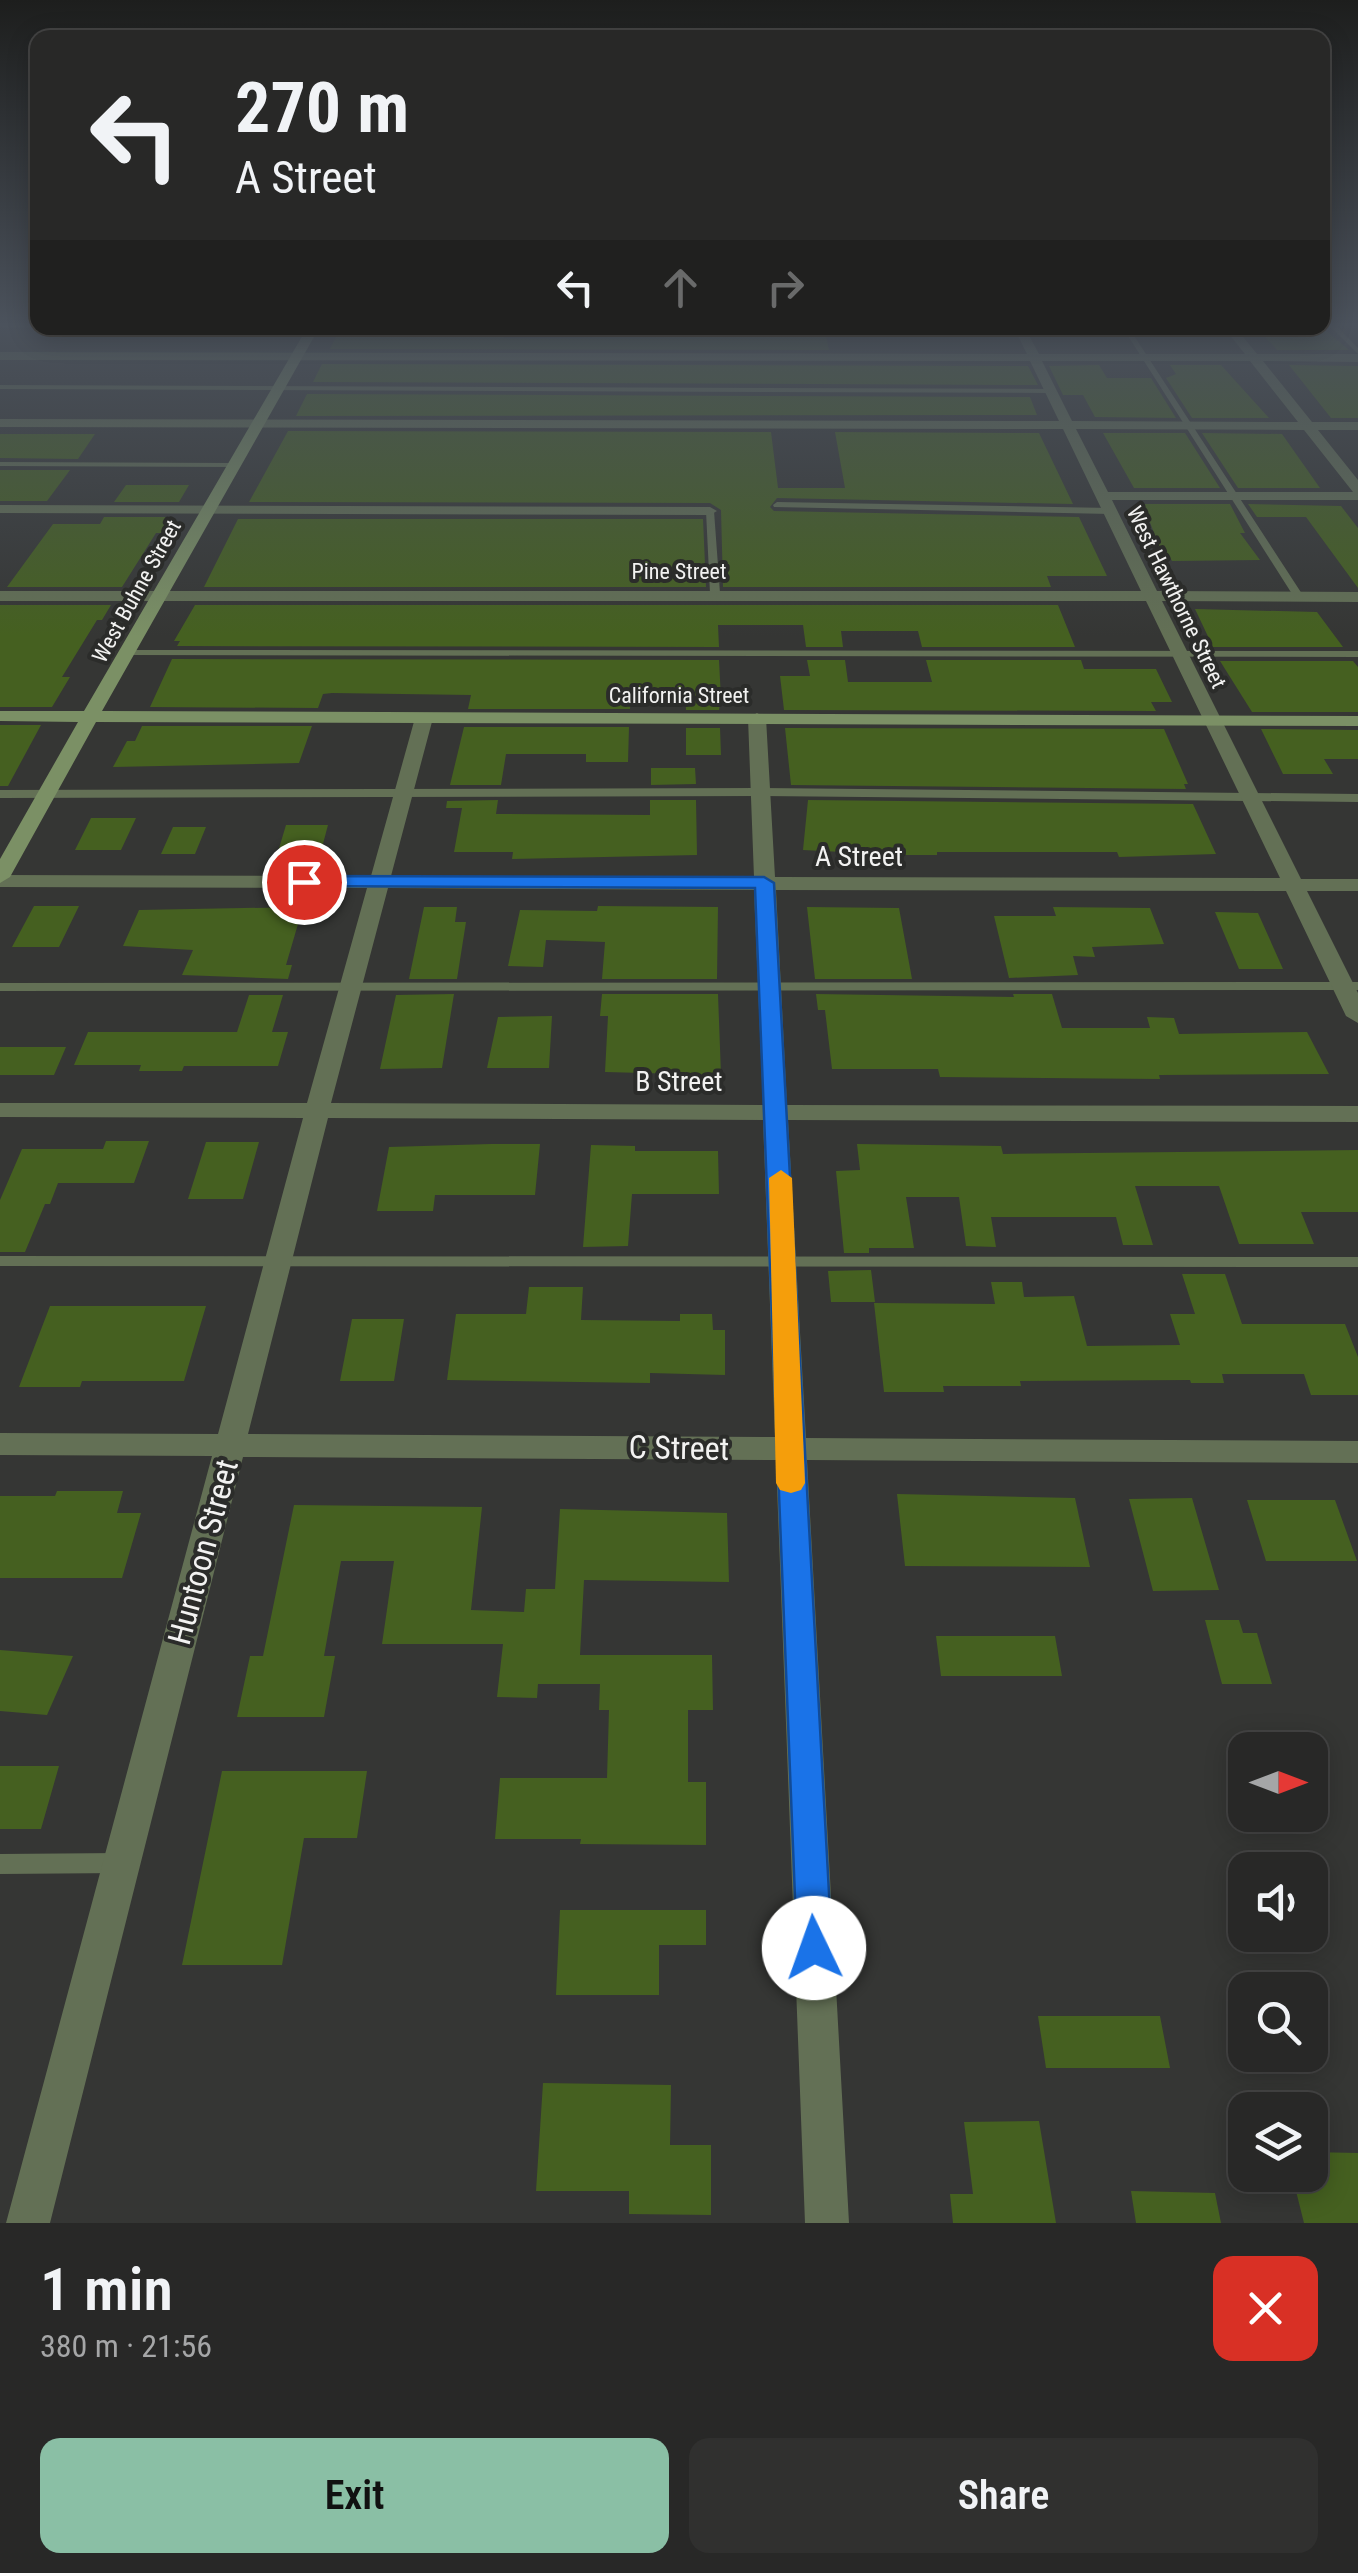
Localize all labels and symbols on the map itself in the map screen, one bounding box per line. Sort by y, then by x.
street label: West Hawthorne Street [1122,502,1231,692]
street label: West Buhne Street [87,516,186,667]
street label: Pine Street [632,559,726,584]
street label: California Street [609,683,749,708]
pin [262,840,347,925]
street label: A Street [815,840,903,873]
street label: B Street [635,1065,723,1098]
street label: C Street [628,1428,730,1468]
street label: Huntoon Street [160,1455,246,1649]
north arrow [1228,1732,1328,1832]
position arrow [762,1896,866,2000]

